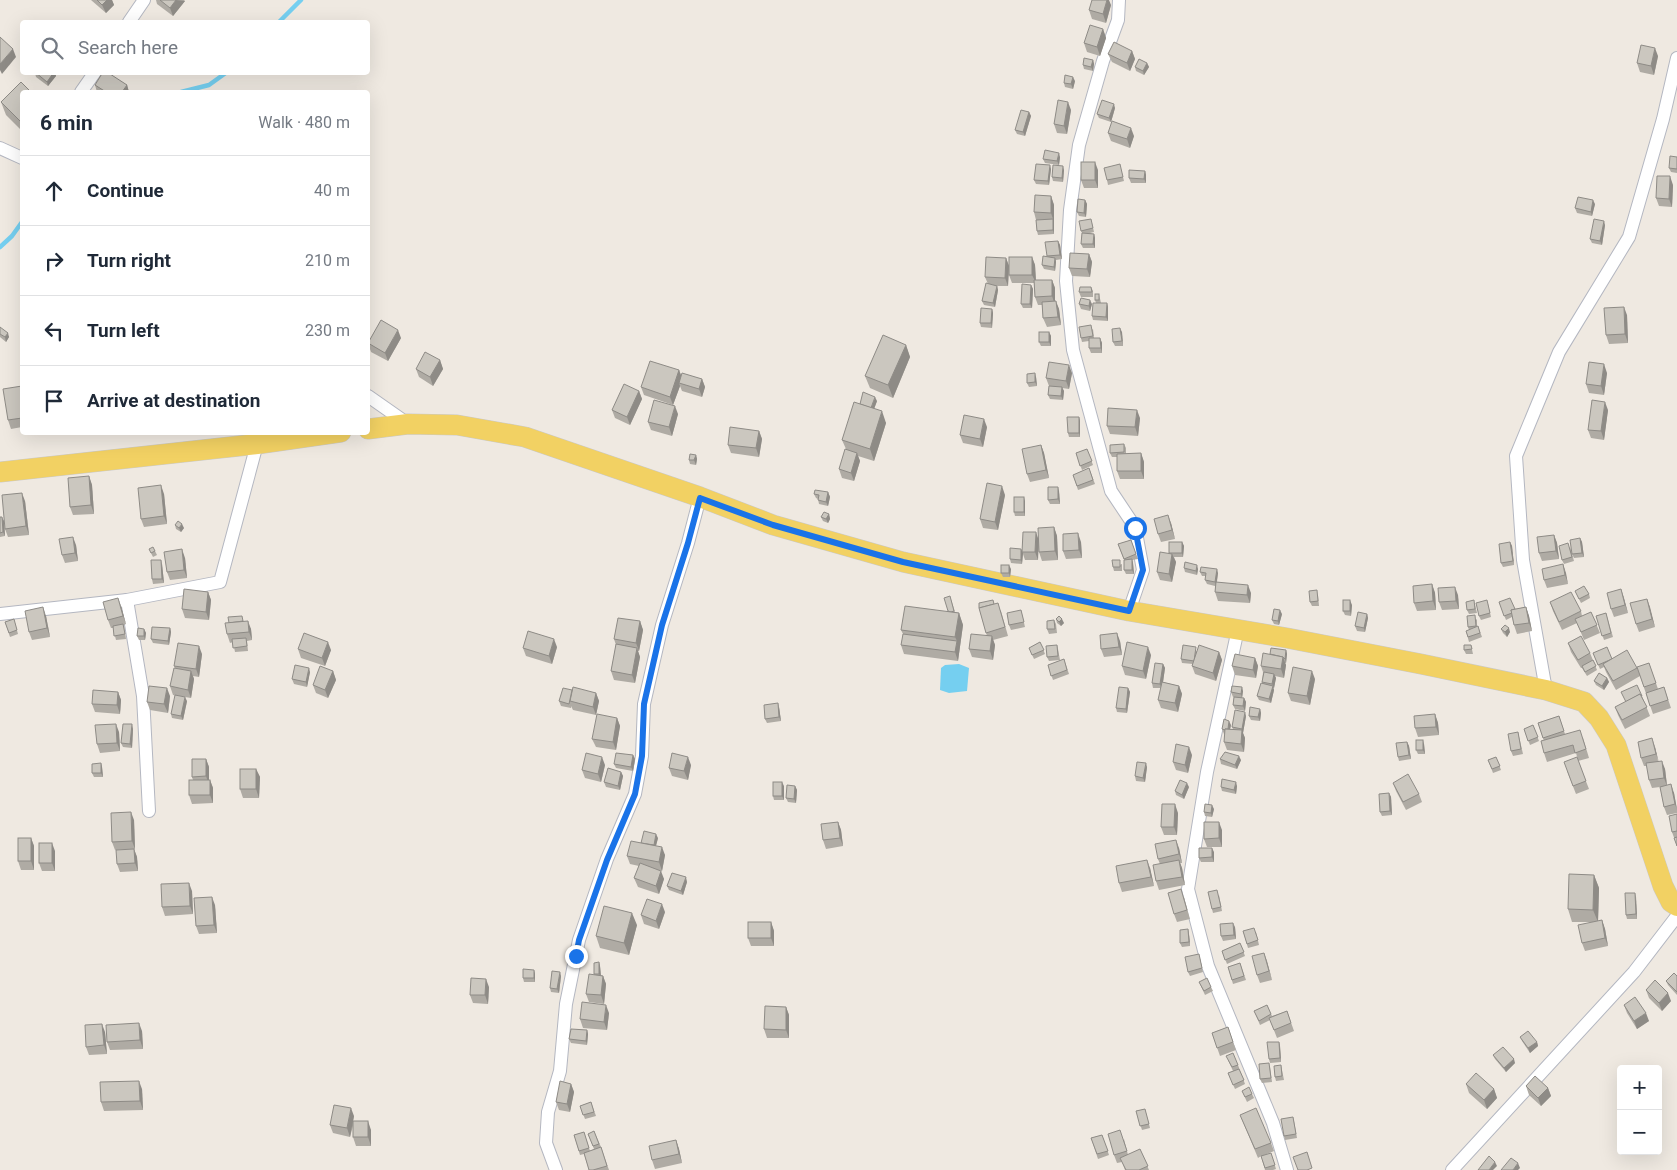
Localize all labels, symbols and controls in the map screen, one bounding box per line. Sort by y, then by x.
search box [20,20,370,75]
icon: search [38,34,66,62]
text: Search here [78,36,178,59]
text: 6 min [40,111,93,135]
text: Walk · 480 m [258,113,350,132]
icon: ahead [40,177,68,205]
text: Continue [87,179,164,202]
text: 40 m [314,181,350,200]
icon: right [40,247,68,275]
text: Turn right [87,249,171,272]
text: 210 m [305,251,350,270]
icon: left [40,317,68,345]
text: Turn left [87,319,160,342]
text: 230 m [305,321,350,340]
icon: arrive [40,387,68,415]
text: Arrive at destination [87,389,260,412]
route start [1124,517,1147,540]
route end [565,945,588,968]
map controls [1617,1065,1662,1155]
button: + [1617,1065,1662,1110]
button: − [1617,1110,1662,1155]

